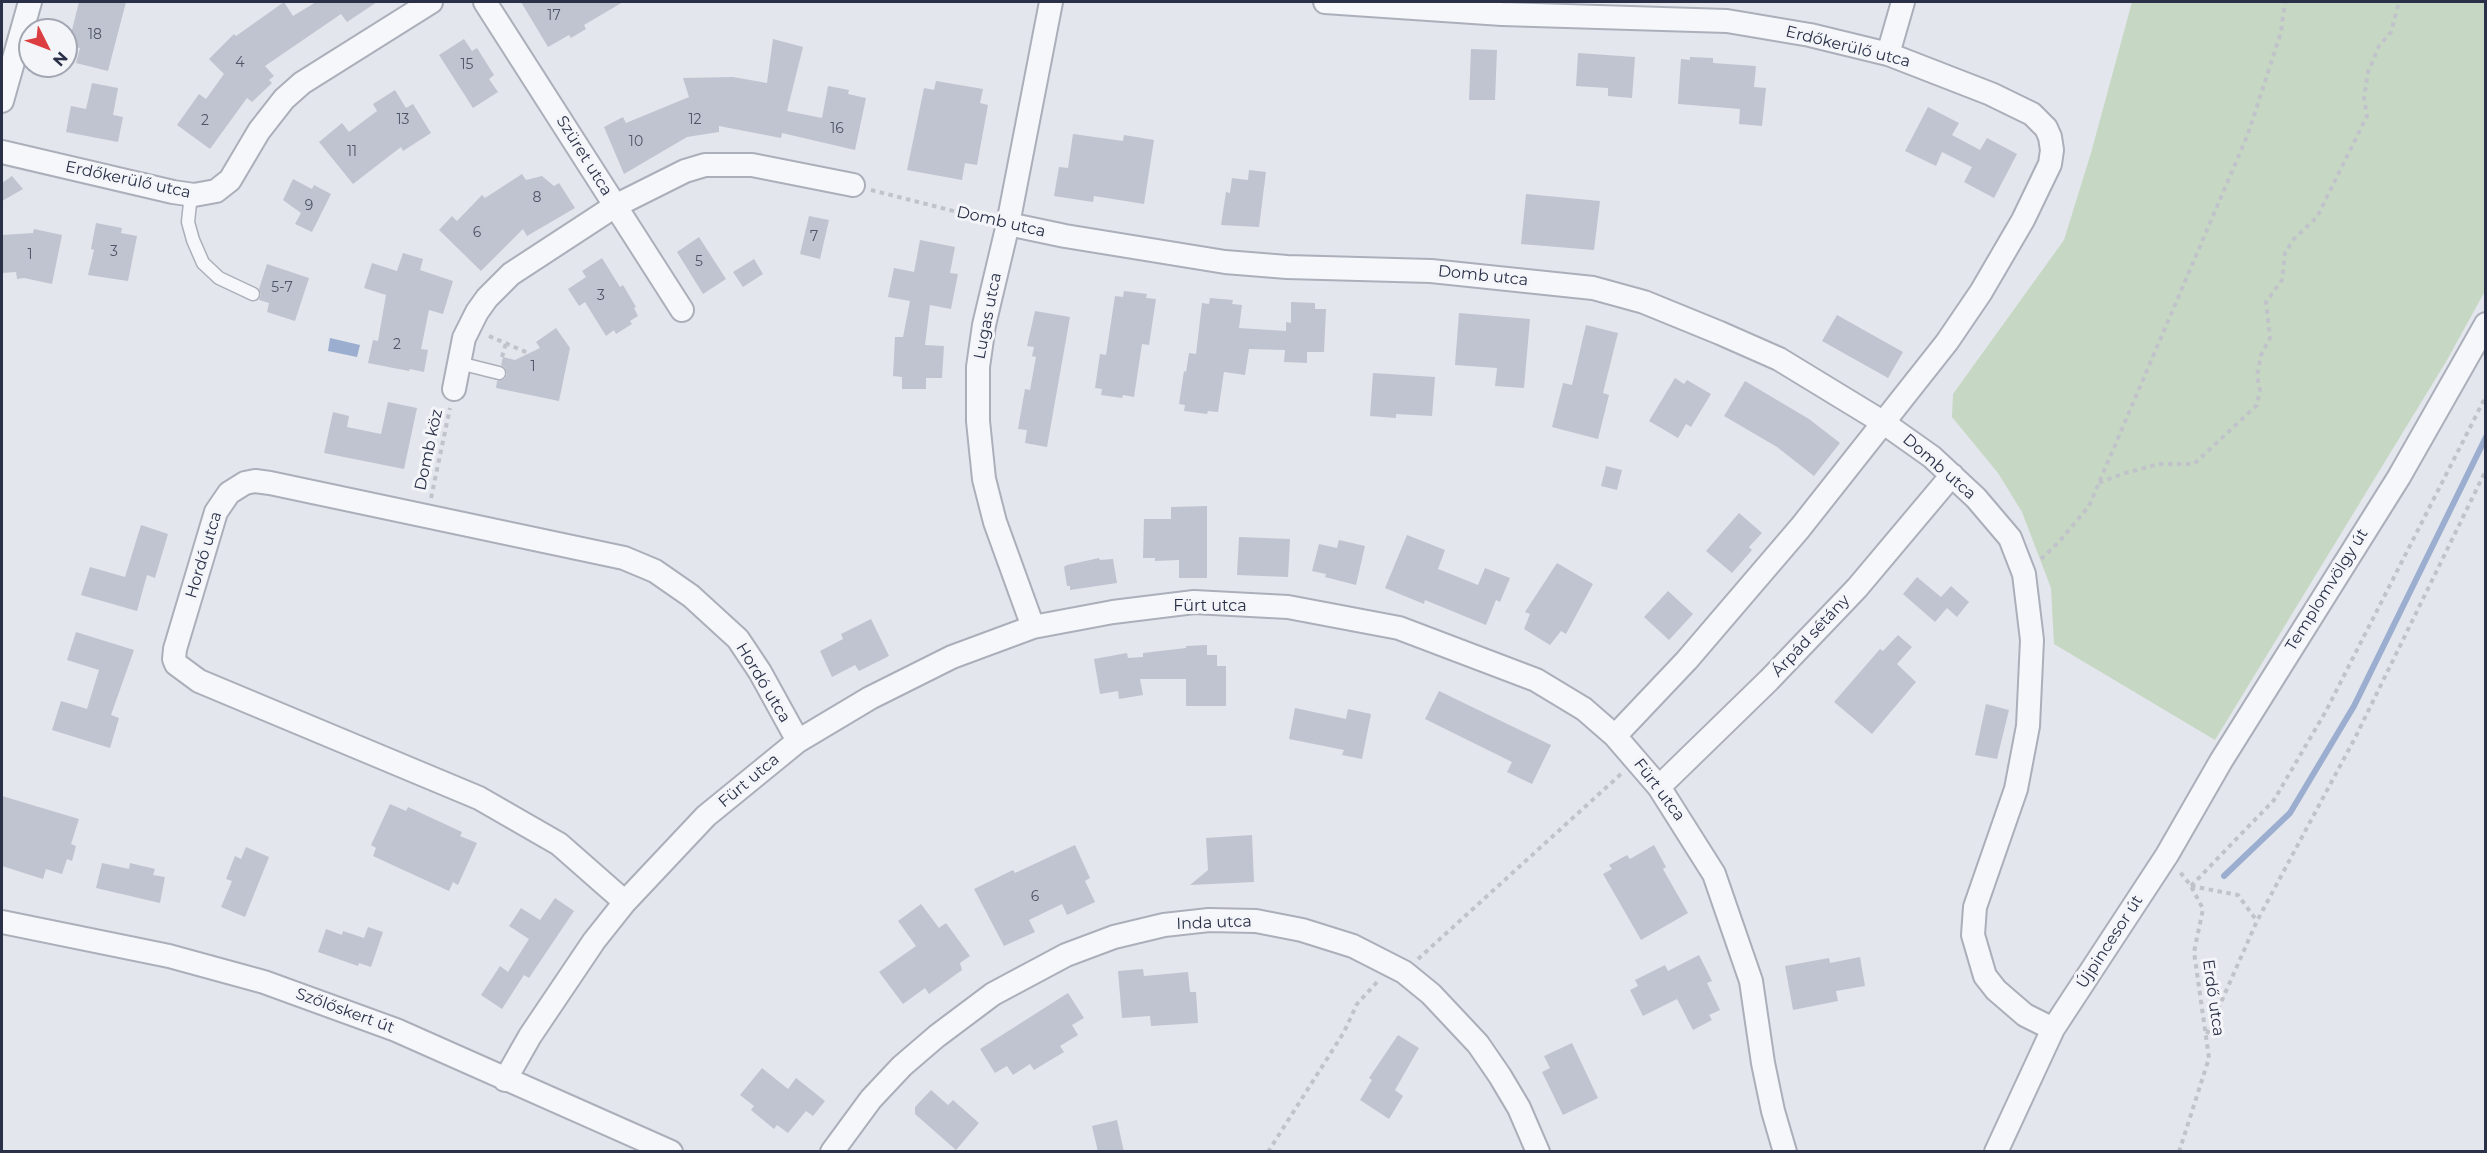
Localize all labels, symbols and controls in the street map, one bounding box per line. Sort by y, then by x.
house number: 17 [547,8,561,24]
north arrow [18,18,78,78]
street label: Erdőkerülő utca [1784,22,1912,72]
house number: 18 [88,27,102,43]
text: N [49,48,72,70]
house number: 4 [235,55,245,71]
house number: 15 [461,57,473,73]
house number: 13 [397,112,409,128]
street label: Szüret utca [552,112,616,200]
house number: 12 [688,112,702,128]
house number: 2 [201,113,209,129]
house number: 16 [830,121,844,137]
house number: 10 [629,134,643,150]
house number: 11 [347,144,357,160]
street label: Erdőkerülő utca [64,157,192,203]
house number: 8 [533,190,541,206]
house number: 9 [305,198,313,214]
street label: Domb utca [955,202,1047,242]
house number: 6 [473,225,481,241]
house number: 7 [810,229,818,245]
house number: 3 [110,244,118,260]
house number: 1 [27,247,33,263]
house number: 5 [695,254,703,270]
street label: Domb utca [1437,262,1529,290]
street label: Lugas utca [970,271,1006,361]
house number: 5-7 [271,280,293,296]
house number: 3 [597,288,605,304]
house number: 2 [393,337,401,353]
house number: 1 [530,359,536,375]
street label: Domb köz [411,408,447,492]
street label: Domb utca [1898,430,1980,504]
street label: Hordó utca [182,509,226,601]
street label: Templomvölgy út [2282,525,2372,655]
street label: Árpád sétány [1768,591,1854,681]
street label: Fürt utca [1173,596,1247,616]
street label: Hordó utca [732,640,794,726]
street label: Fürt utca [715,750,783,812]
street label: Fürt utca [1629,755,1689,825]
house number: 6 [1031,889,1039,905]
street label: Újpincesor út [2073,892,2147,992]
street label: Inda utca [1176,912,1252,934]
street label: Erdő utca [2198,958,2228,1038]
street label: Szőlőskert út [293,984,397,1038]

